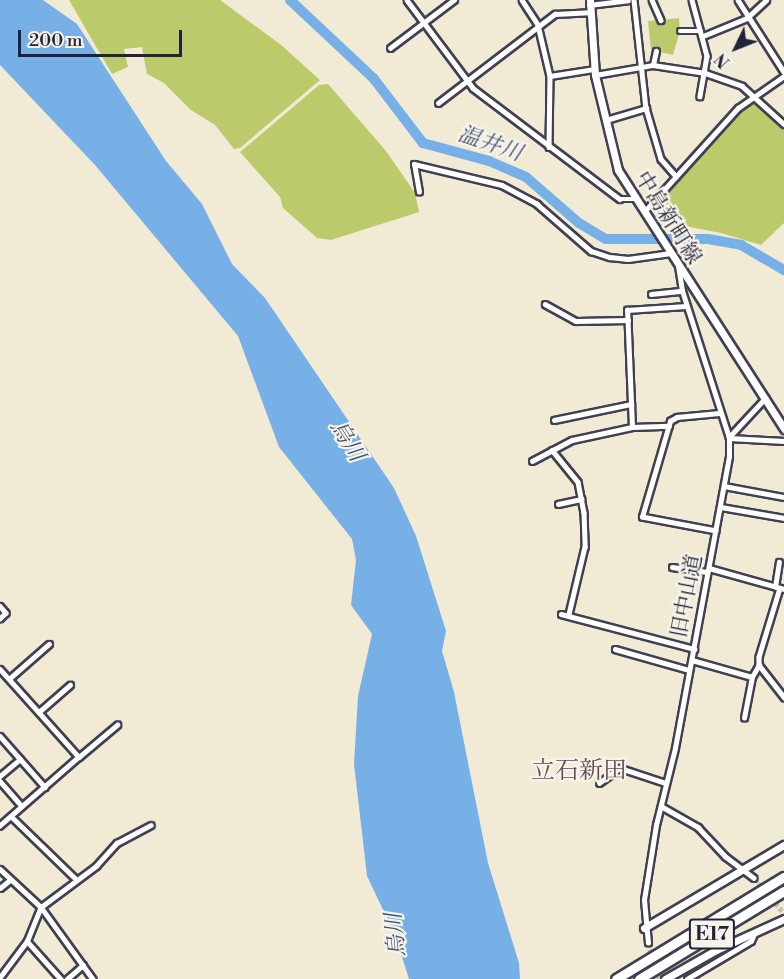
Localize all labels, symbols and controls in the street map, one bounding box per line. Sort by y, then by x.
scale bar [21,18,184,56]
north arrow [706,18,766,78]
text: 200 m [29,29,83,52]
text: N [711,49,734,72]
water label: 温井川 [455,121,525,167]
street label: 中島新町線 [629,167,707,269]
water label: 烏川 [324,415,370,467]
street label: 旧中山道 [667,552,707,640]
district label: 立石新田 [531,758,627,786]
water label: 烏川 [381,912,411,958]
road number: E17 [688,917,736,951]

